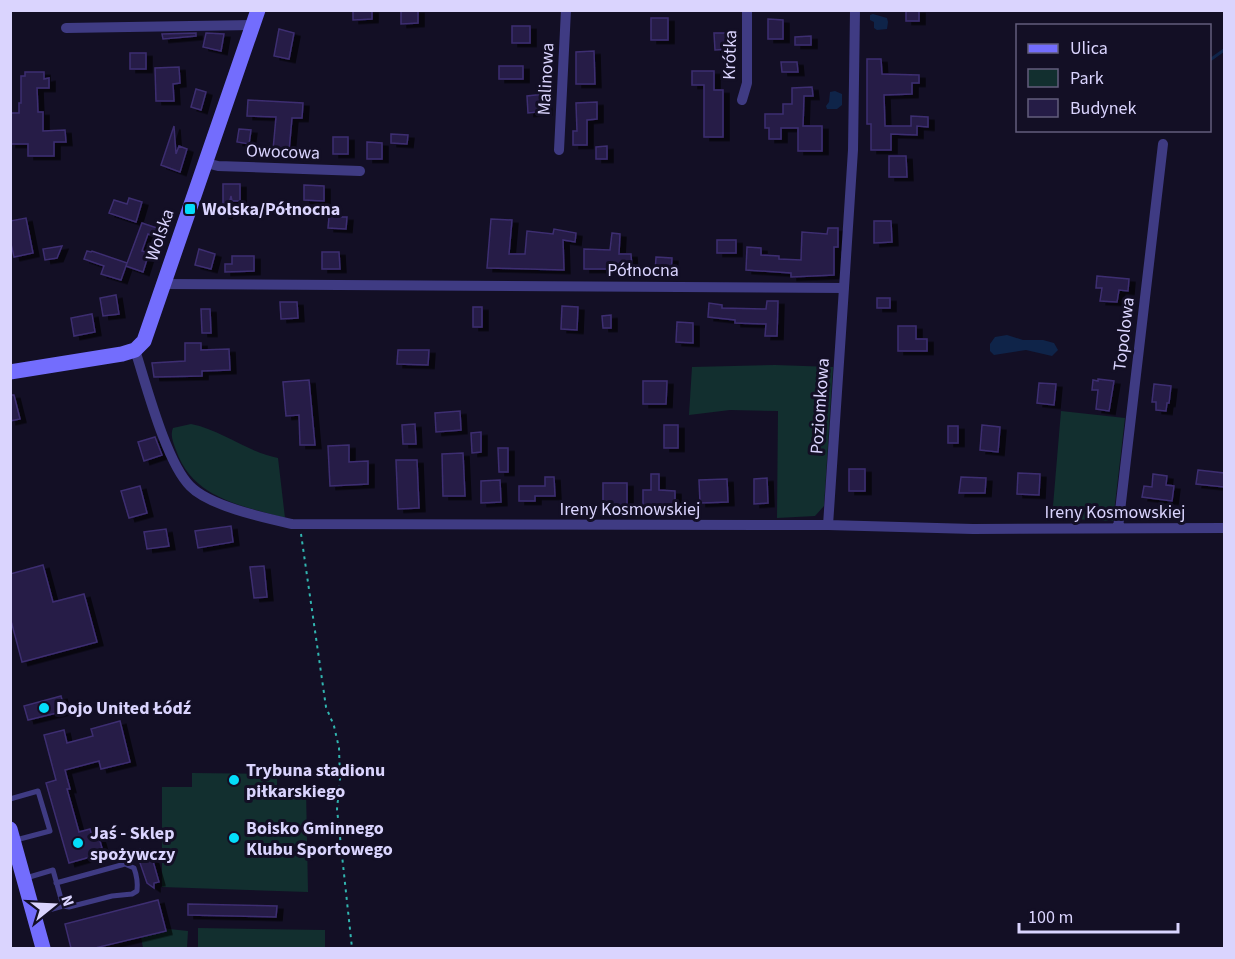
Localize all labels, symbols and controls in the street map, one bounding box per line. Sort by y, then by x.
legend [1016,24,1211,132]
street label: Krótka [717,30,743,80]
text: Ulica [1070,36,1108,61]
street label: Malinowa [532,42,560,116]
text: Park [1070,66,1104,91]
text: Budynek [1070,96,1137,121]
street label: Owocowa [246,138,320,166]
place label: Wolska/Północna [202,197,340,222]
marker: Wolska/Północna [183,202,197,216]
street label: Wolska [139,205,181,265]
street label: Północna [607,258,679,283]
street label: Topolowa [1107,296,1141,372]
street label: Poziomkowa [804,357,836,455]
street label: Ireny Kosmowskiej [560,497,700,522]
street label: Ireny Kosmowskiej [1045,500,1185,525]
place label: Dojo United Łódź [56,696,191,721]
marker: Dojo United Łódź [37,701,51,715]
place label: Trybuna stadionu piłkarskiego [246,758,385,804]
marker: Trybuna stadionu piłkarskiego [227,773,241,787]
place label: Boisko Gminnego Klubu Sportowego [246,816,393,862]
place label: Jaś - Sklep spożywczy [90,821,176,867]
marker: Boisko Gminnego Klubu Sportowego [227,831,241,845]
marker: Jaś - Sklep spożywczy [71,836,85,850]
north arrow [24,875,84,935]
text: N [55,892,79,909]
scale bar [1019,896,1178,934]
text: 100 m [1028,905,1073,930]

